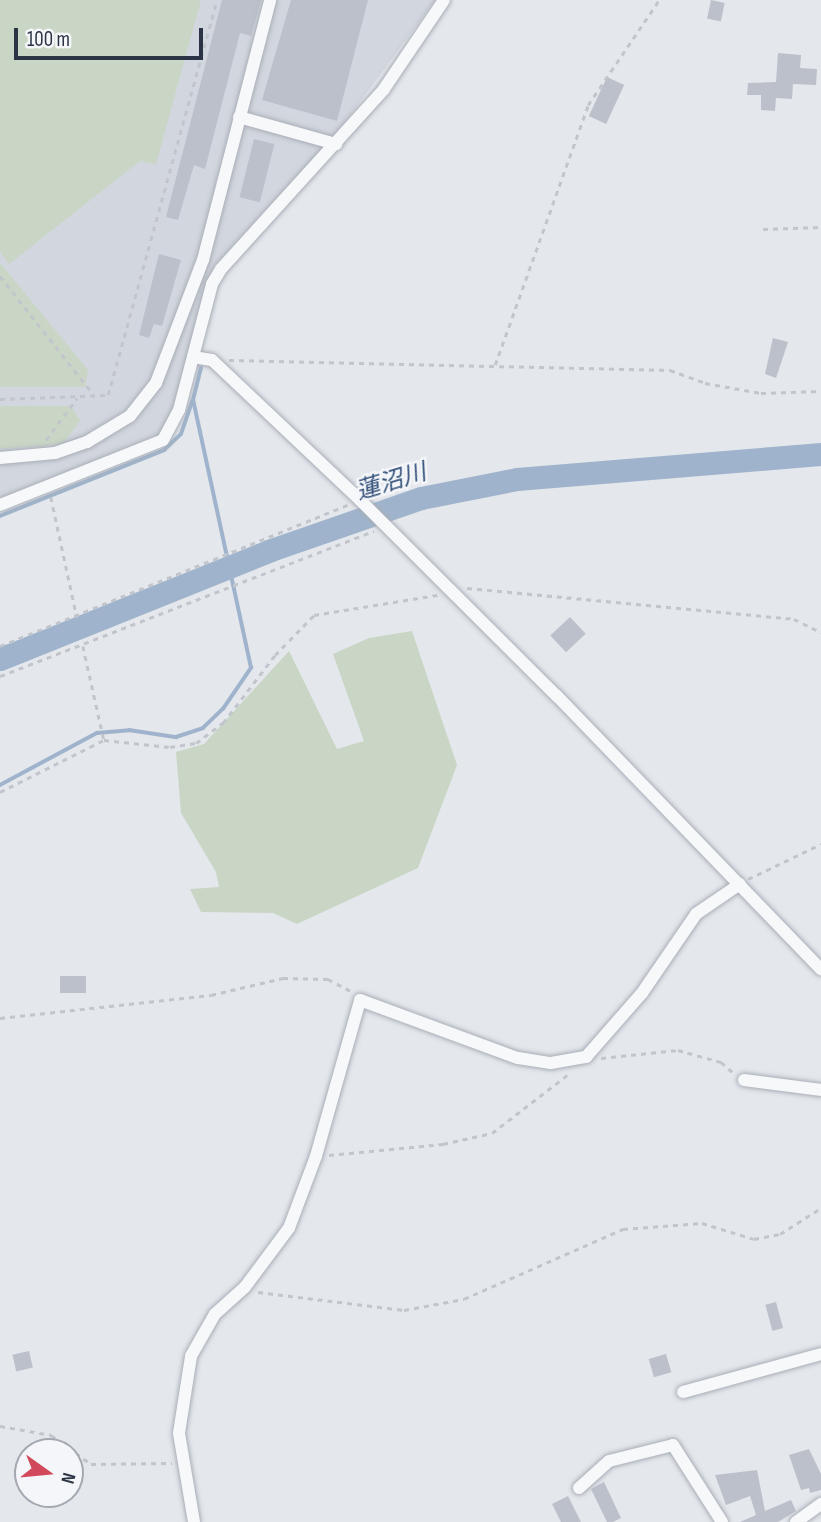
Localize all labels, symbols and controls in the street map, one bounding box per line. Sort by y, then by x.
scale bar [18,14,206,58]
text: 100 m [27,27,70,52]
water label: 蓮沼川 [352,458,430,506]
north arrow [14,1438,84,1508]
text: N [55,1470,80,1486]

